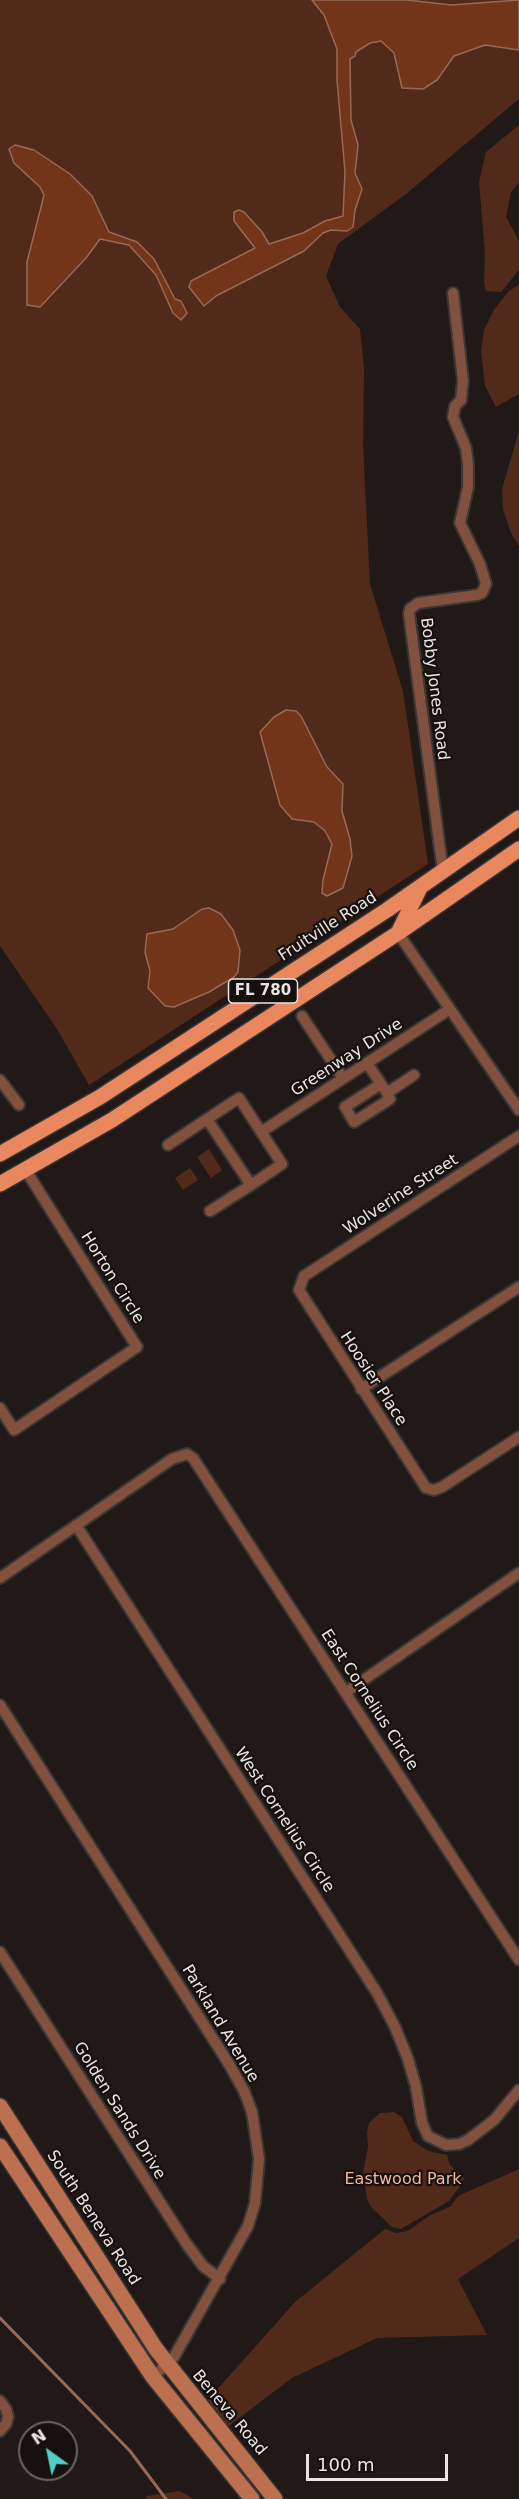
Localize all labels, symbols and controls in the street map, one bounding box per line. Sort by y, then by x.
street label: Bobby Jones Road [416,617,452,761]
street label: Fruitville Road [275,888,381,966]
road number: FL 780 [228,979,298,1003]
street label: Greenway Drive [288,1015,406,1101]
street label: Wolverine Street [340,1151,462,1239]
street label: Horton Circle [76,1229,148,1327]
street label: Hoosier Place [335,1328,411,1430]
street label: East Cornelius Circle [316,1626,422,1774]
street label: West Cornelius Circle [230,1744,338,1896]
street label: Parkland Avenue [177,1962,263,2086]
street label: Golden Sands Drive [69,2039,169,2183]
street label: South Beneva Road [42,2147,144,2289]
park label: Eastwood Park [344,2170,462,2190]
street label: Beneva Road [188,2366,270,2460]
north arrow [18,2421,78,2481]
text: N [28,2426,50,2449]
scale bar [309,2442,452,2480]
text: 100 m [317,2454,375,2475]

